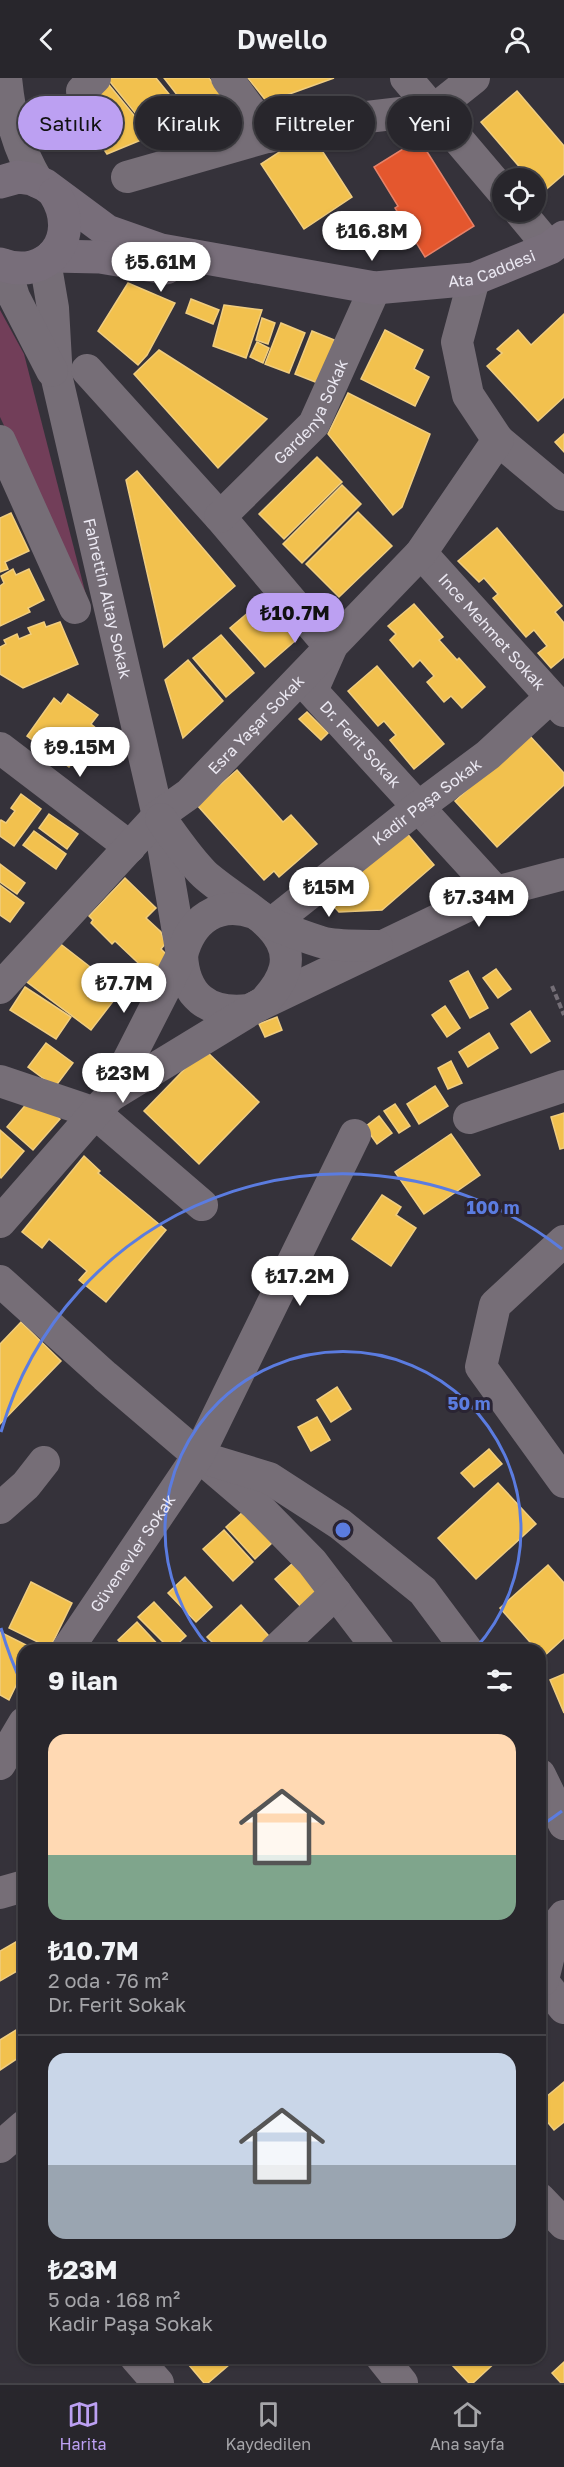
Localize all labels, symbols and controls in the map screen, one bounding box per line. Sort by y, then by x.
icon: back [30,23,63,56]
text: Dwello [237,23,327,55]
icon: person [501,23,534,56]
chip: Satılık [18,96,123,150]
chip: Kiralık [135,96,242,150]
chip: Filtreler [254,96,375,150]
chip: Yeni [387,96,472,150]
map controls [492,168,546,222]
button: locate [492,168,546,222]
pin: ₺16.8M [323,211,421,262]
text: ₺16.8M [336,218,408,242]
pin: ₺5.61M [112,242,210,293]
street label: Ata Caddesi [447,245,538,291]
text: ₺5.61M [126,249,196,273]
street label: Gardenya Sokak [269,356,352,468]
street label: Fahrettin Altay Sokak [79,516,136,681]
street label: Ince Mehmet Sokak [434,569,550,694]
pin: ₺10.7M [246,593,344,644]
text: ₺10.7M [260,600,330,624]
street label: Esra Yaşar Sokak [204,671,308,778]
street label: Dr. Ferit Sokak [316,697,405,792]
pin: ₺9.15M [31,727,129,778]
text: ₺9.15M [45,734,115,758]
street label: Kadir Paşa Sokak [368,754,485,850]
pin: ₺15M [293,867,365,918]
text: ₺15M [303,874,355,898]
pin: ₺7.34M [430,877,528,928]
text: ₺7.34M [443,884,515,908]
pin: ₺7.7M [82,963,166,1014]
text: ₺7.7M [95,970,153,994]
pin: ₺23M [87,1053,159,1104]
text: ₺23M [96,1060,150,1084]
text: 100 m [467,1196,519,1218]
pin: ₺17.2M [251,1256,349,1307]
text: ₺17.2M [265,1263,335,1287]
text: 50 m [448,1392,490,1414]
street label: Güvenevler Sokak [86,1490,179,1616]
centre of rings [333,1520,353,1540]
icon: filters [483,1664,516,1697]
text: 9 ilan [48,1665,118,1696]
icon: home [228,1773,336,1881]
text: ₺10.7M [48,1935,139,1966]
text: 2 oda · 76 m² [48,1968,169,1992]
text: Dr. Ferit Sokak [48,1992,186,2016]
icon: home [228,2092,336,2200]
text: ₺23M [48,2254,118,2285]
text: 5 oda · 168 m² [48,2287,180,2311]
text: Kadir Paşa Sokak [48,2311,213,2335]
tab: Harita [59,2398,107,2454]
tab: Kaydedilen [225,2398,311,2454]
tab: Ana sayfa [430,2398,505,2454]

